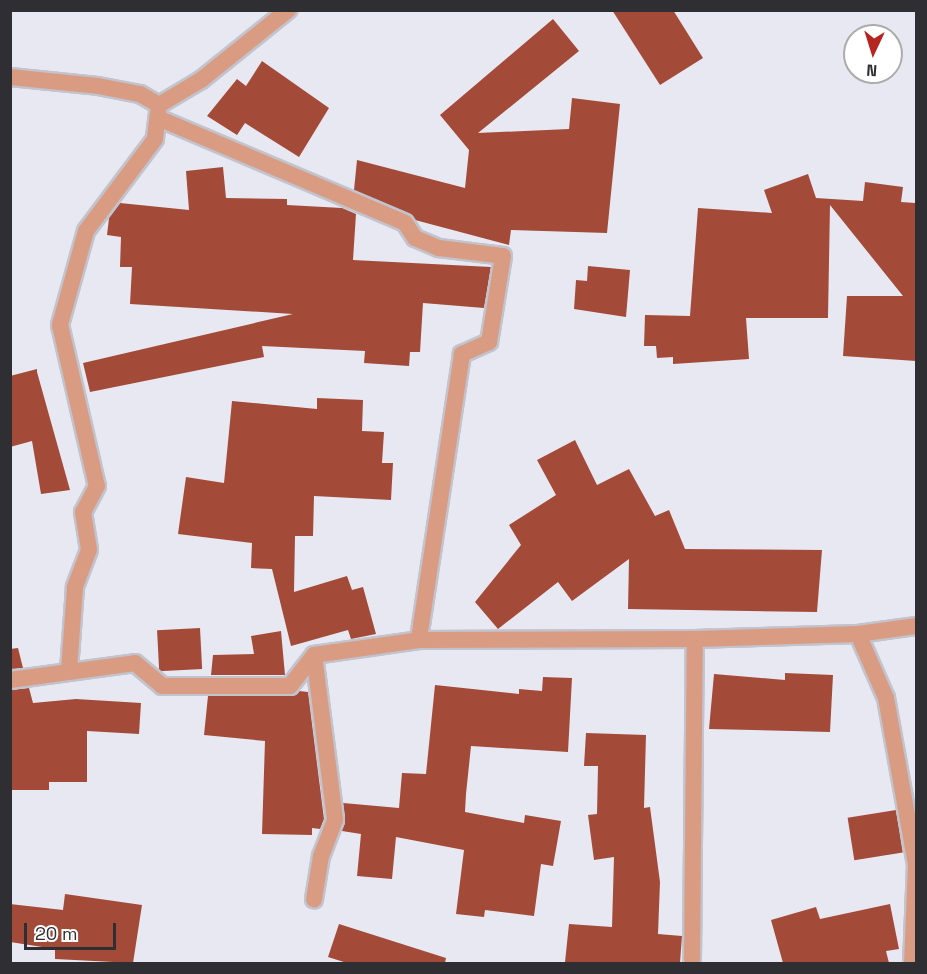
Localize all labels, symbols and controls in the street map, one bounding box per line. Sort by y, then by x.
north arrow [843,24,903,84]
text: N [866,60,878,81]
scale bar [27,911,118,949]
text: 20 m [35,922,78,945]

